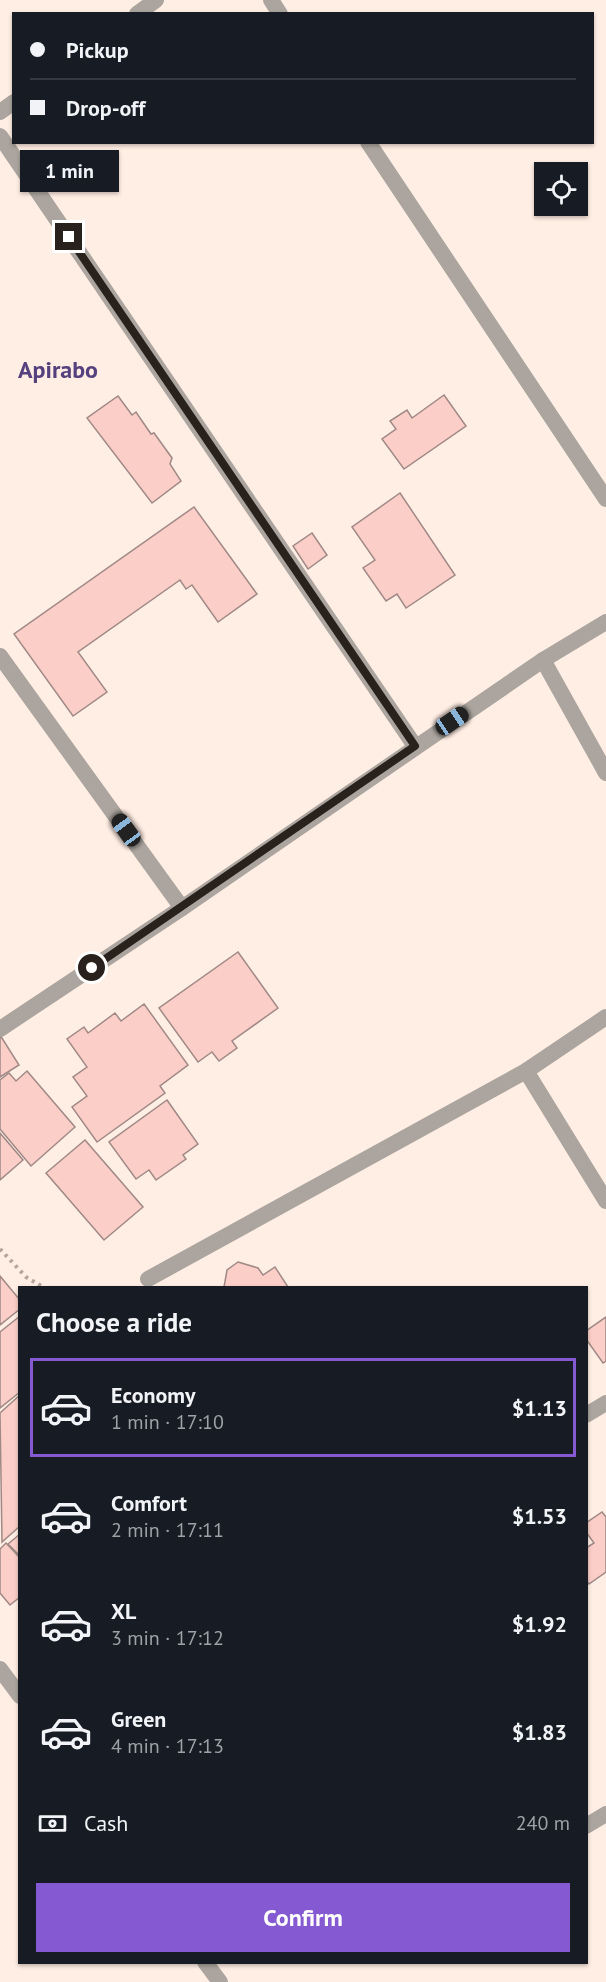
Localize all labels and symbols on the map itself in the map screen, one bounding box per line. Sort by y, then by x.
callout: 1 min [20,150,118,192]
route end [55,223,82,250]
district label: Apirabo [18,354,98,385]
car [432,703,472,739]
car [108,810,144,850]
route start [78,954,105,981]

